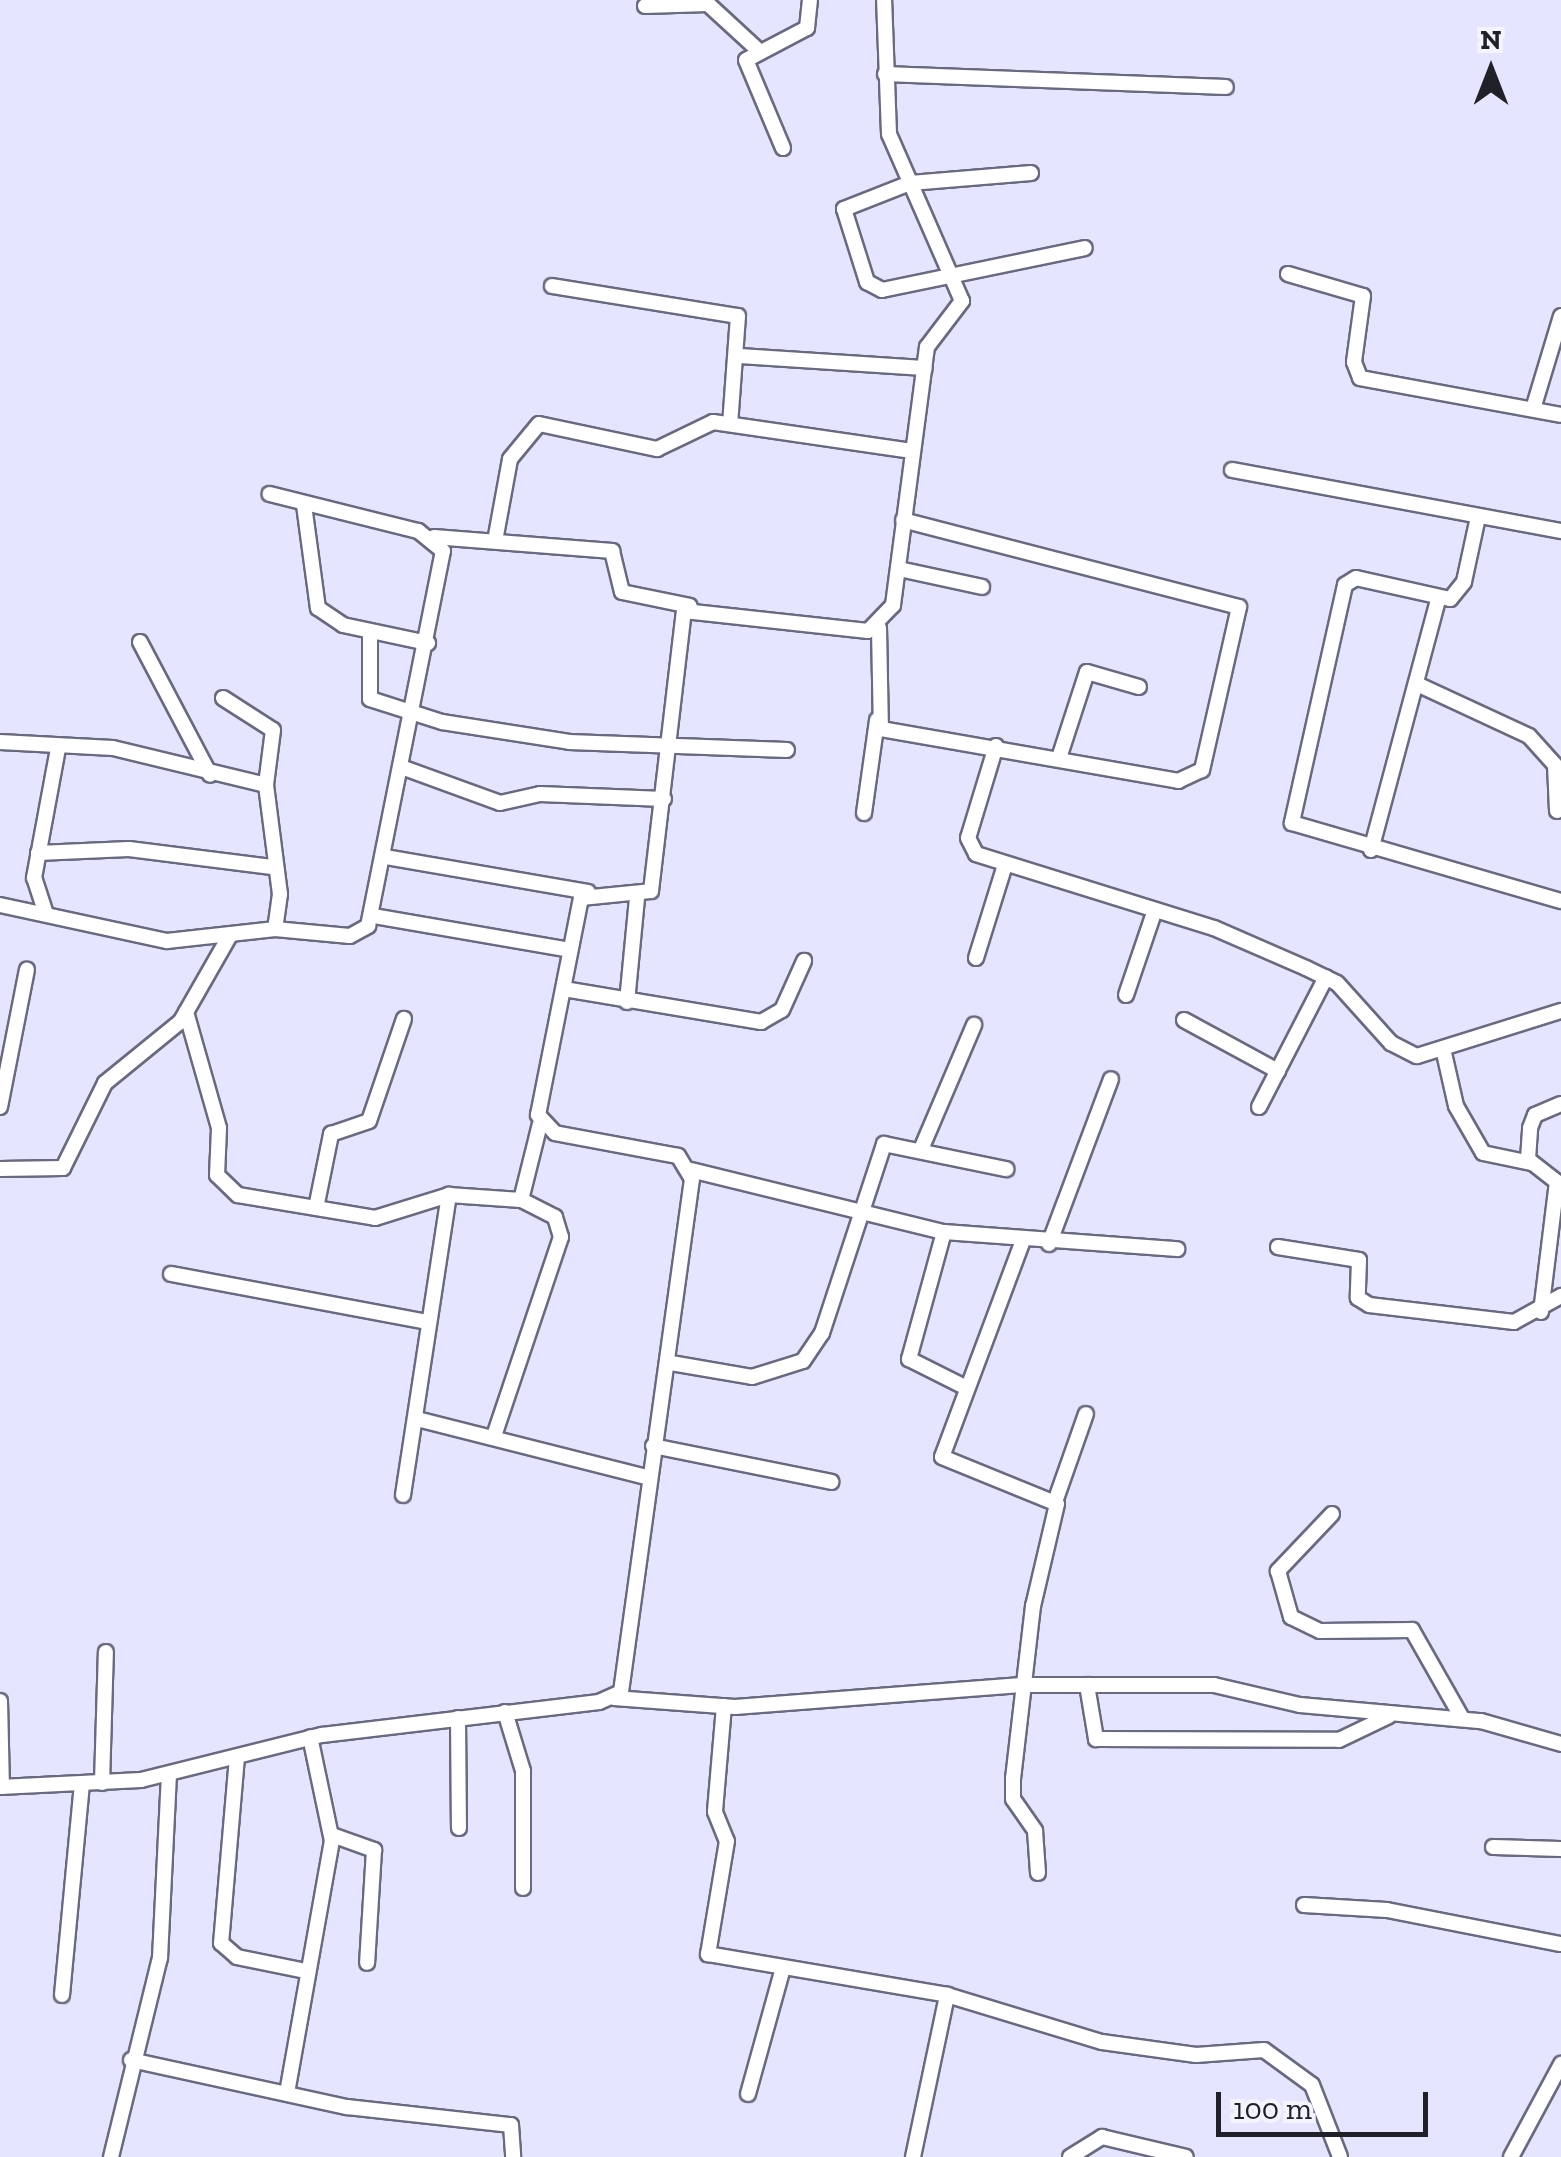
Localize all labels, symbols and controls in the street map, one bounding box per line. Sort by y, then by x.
north arrow [1441,20,1541,120]
text: N [1480,23,1502,56]
scale bar [1221,2072,1434,2134]
text: 100 m [1233,2091,1312,2127]

